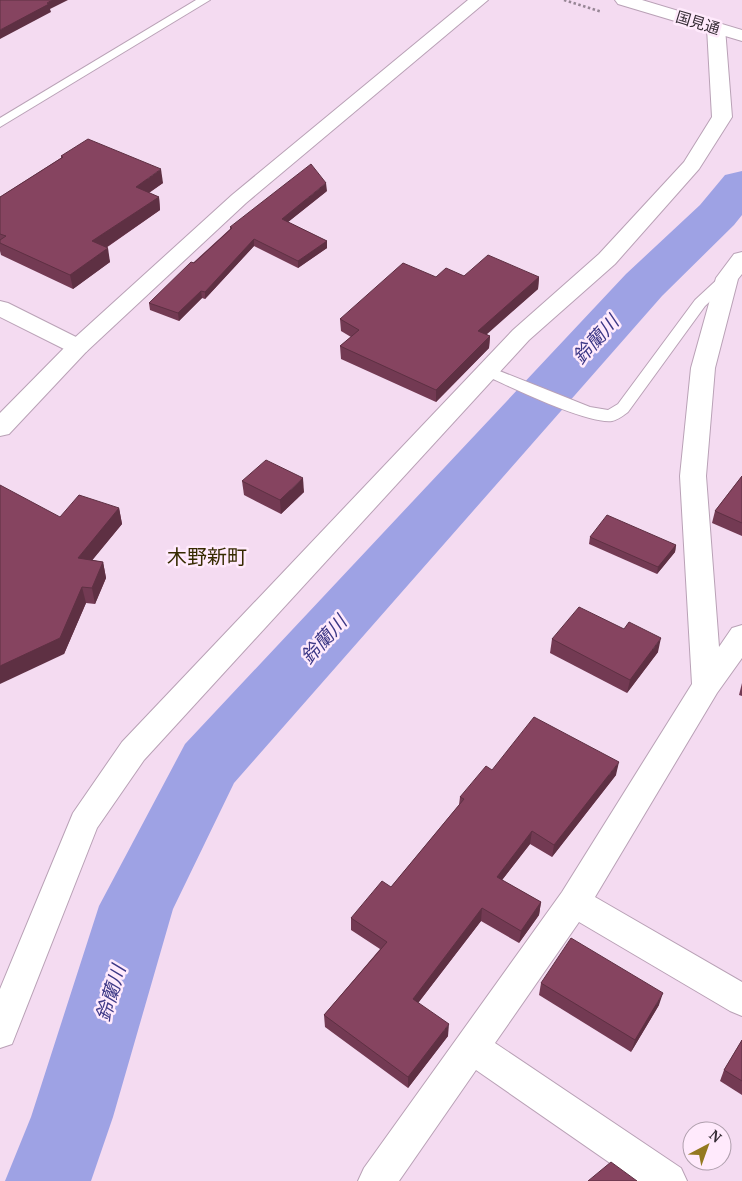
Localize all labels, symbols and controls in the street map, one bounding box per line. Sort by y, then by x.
street label: 国見通 [674,6,722,38]
water label: 鈴蘭川 [567,308,625,369]
district label: 木野新町 [167,543,247,570]
water label: 鈴蘭川 [295,608,353,669]
water label: 鈴蘭川 [90,960,131,1024]
north arrow [682,1121,732,1171]
text: N [706,1125,726,1147]

